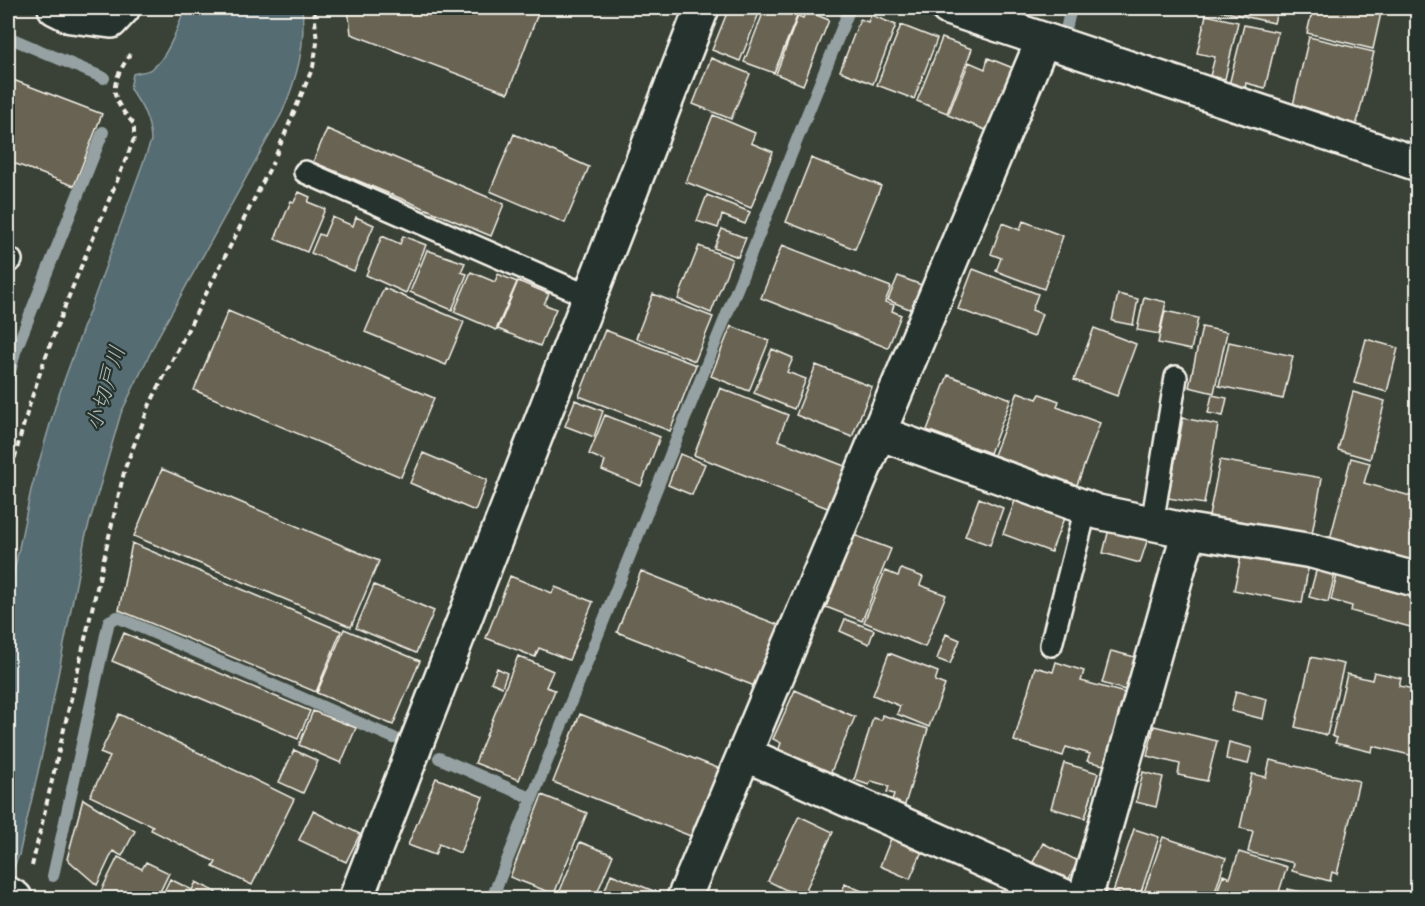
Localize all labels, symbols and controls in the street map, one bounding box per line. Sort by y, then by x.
water label: 小切戸川 [80,342,136,436]

